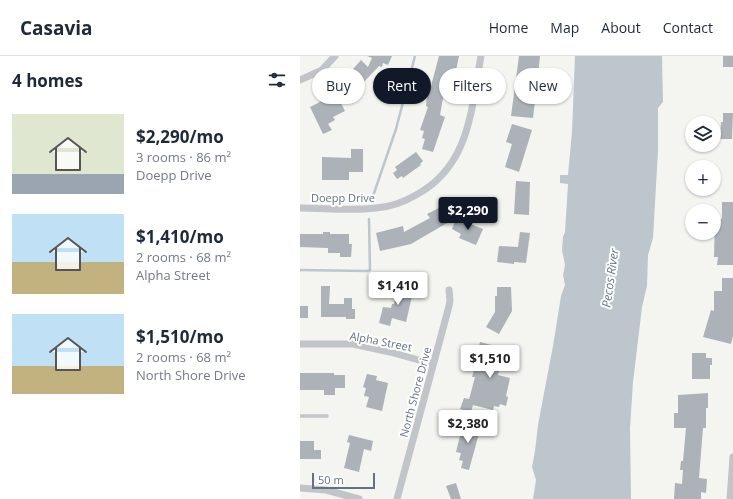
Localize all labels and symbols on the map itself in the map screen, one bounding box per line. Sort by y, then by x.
street label: Doepp Drive [311,190,375,205]
pin: $2,290 [435,197,501,231]
water label: Pecos River [597,246,623,309]
pin: $1,410 [365,272,431,306]
street label: Alpha Street [349,328,413,354]
street label: North Shore Drive [396,345,434,439]
pin: $1,510 [457,345,523,379]
pin: $2,380 [435,410,501,444]
scale bar [312,471,375,490]

